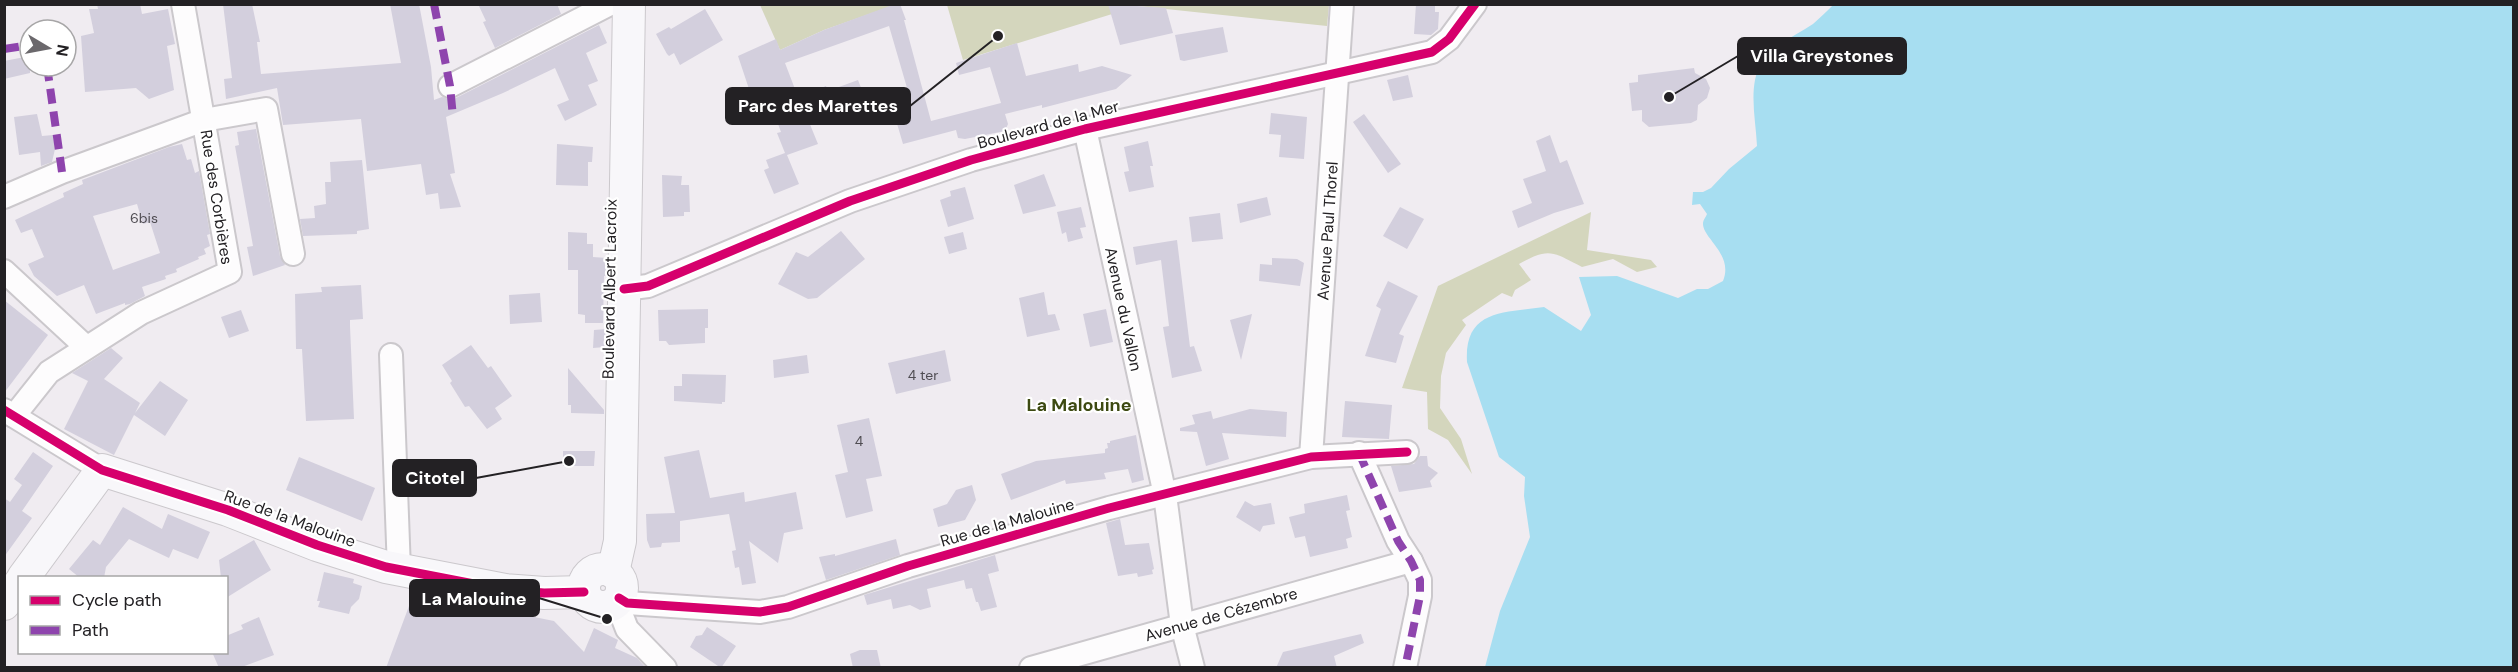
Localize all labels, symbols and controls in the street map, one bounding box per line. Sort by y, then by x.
north arrow [18,18,78,78]
callout: Villa Greystones [1738,38,1906,74]
text: N [51,43,74,58]
text: Villa Greystones [1750,44,1894,68]
callout: Parc des Marettes [726,88,910,124]
text: Parc des Marettes [738,94,898,118]
street label: Boulevard de la Mer [975,95,1121,153]
street label: Rue des Corbières [195,128,238,266]
street label: Avenue Paul Thorel [1312,161,1343,301]
street label: Boulevard Albert Lacroix [597,199,622,379]
house number: 6bis [130,209,158,227]
street label: Avenue du Vallon [1100,245,1147,373]
house number: 4 ter [908,366,938,384]
district label: La Malouine [1026,393,1132,417]
house number: 4 [855,432,864,450]
callout: Citotel [393,460,476,496]
text: Citotel [405,466,465,490]
street label: Rue de la Malouine [221,485,358,552]
street label: Rue de la Malouine [938,493,1077,552]
legend [18,576,228,654]
callout: La Malouine [410,580,539,616]
street label: Avenue de Cézembre [1142,583,1300,646]
text: La Malouine [421,587,527,611]
text: Cycle path [72,588,162,612]
text: Path [72,618,109,642]

